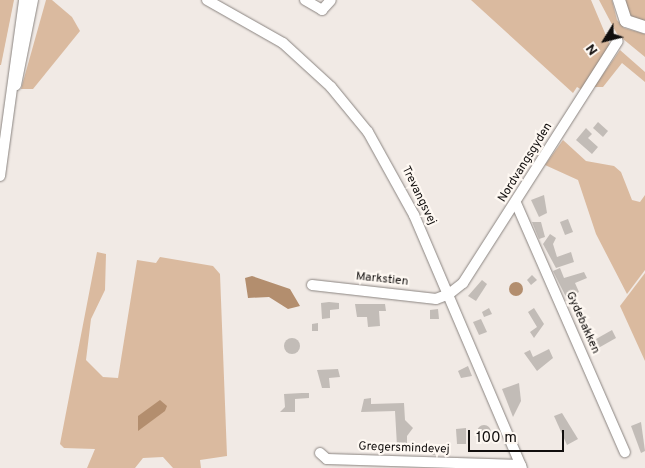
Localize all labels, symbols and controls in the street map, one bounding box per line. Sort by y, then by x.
north arrow [580,15,630,65]
text: N [583,40,602,58]
street label: Nordvangsgyden [496,121,556,205]
street label: Trevangsvej [398,164,438,228]
street label: Markstien [355,270,409,290]
street label: Gydebakken [562,290,602,356]
scale bar [470,420,566,452]
text: 100 m [476,429,517,448]
street label: Gregersmindevej [358,440,450,458]

